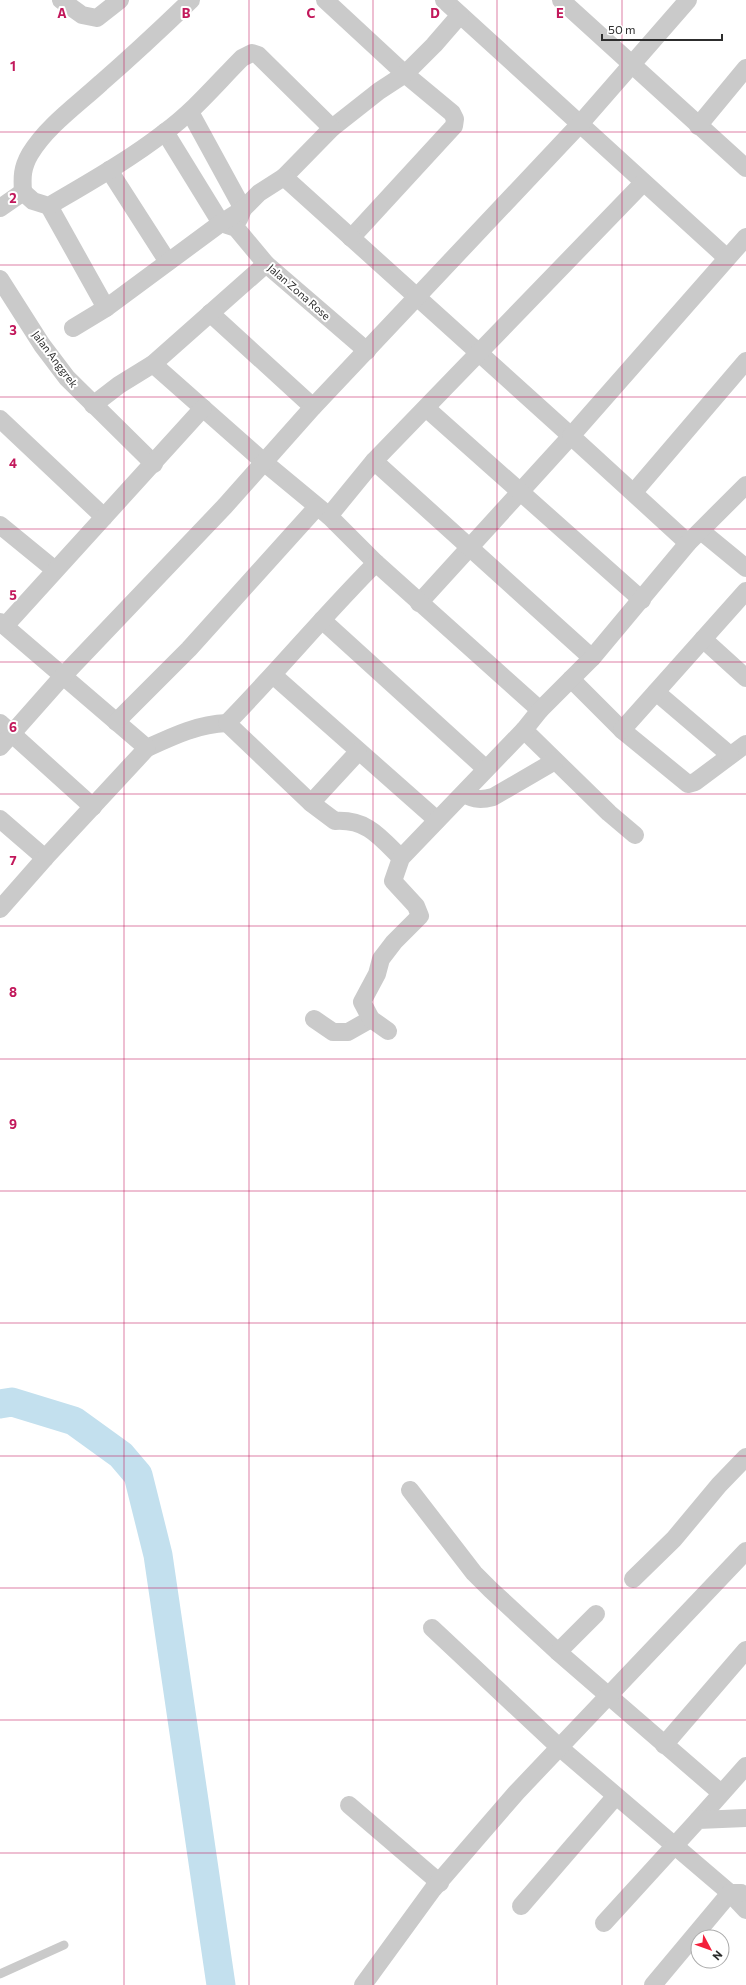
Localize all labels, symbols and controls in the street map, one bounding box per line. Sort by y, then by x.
text: A [57,5,67,21]
text: B [182,5,191,21]
text: C [307,5,316,21]
text: D [430,5,440,21]
text: E [556,5,564,21]
scale bar [602,16,722,42]
text: 50 m [608,22,636,36]
text: 1 [10,58,16,74]
text: 2 [9,190,17,206]
street label: Jalan Zona Rose [265,261,333,323]
text: 3 [9,322,17,338]
street label: Jalan Anggrek [29,328,81,390]
text: 4 [9,455,17,471]
text: 5 [9,587,17,603]
text: 6 [9,719,17,735]
text: 7 [9,852,17,868]
text: 8 [9,984,17,1000]
text: 9 [9,1116,17,1132]
north arrow [690,1929,730,1969]
text: N [710,1949,726,1963]

